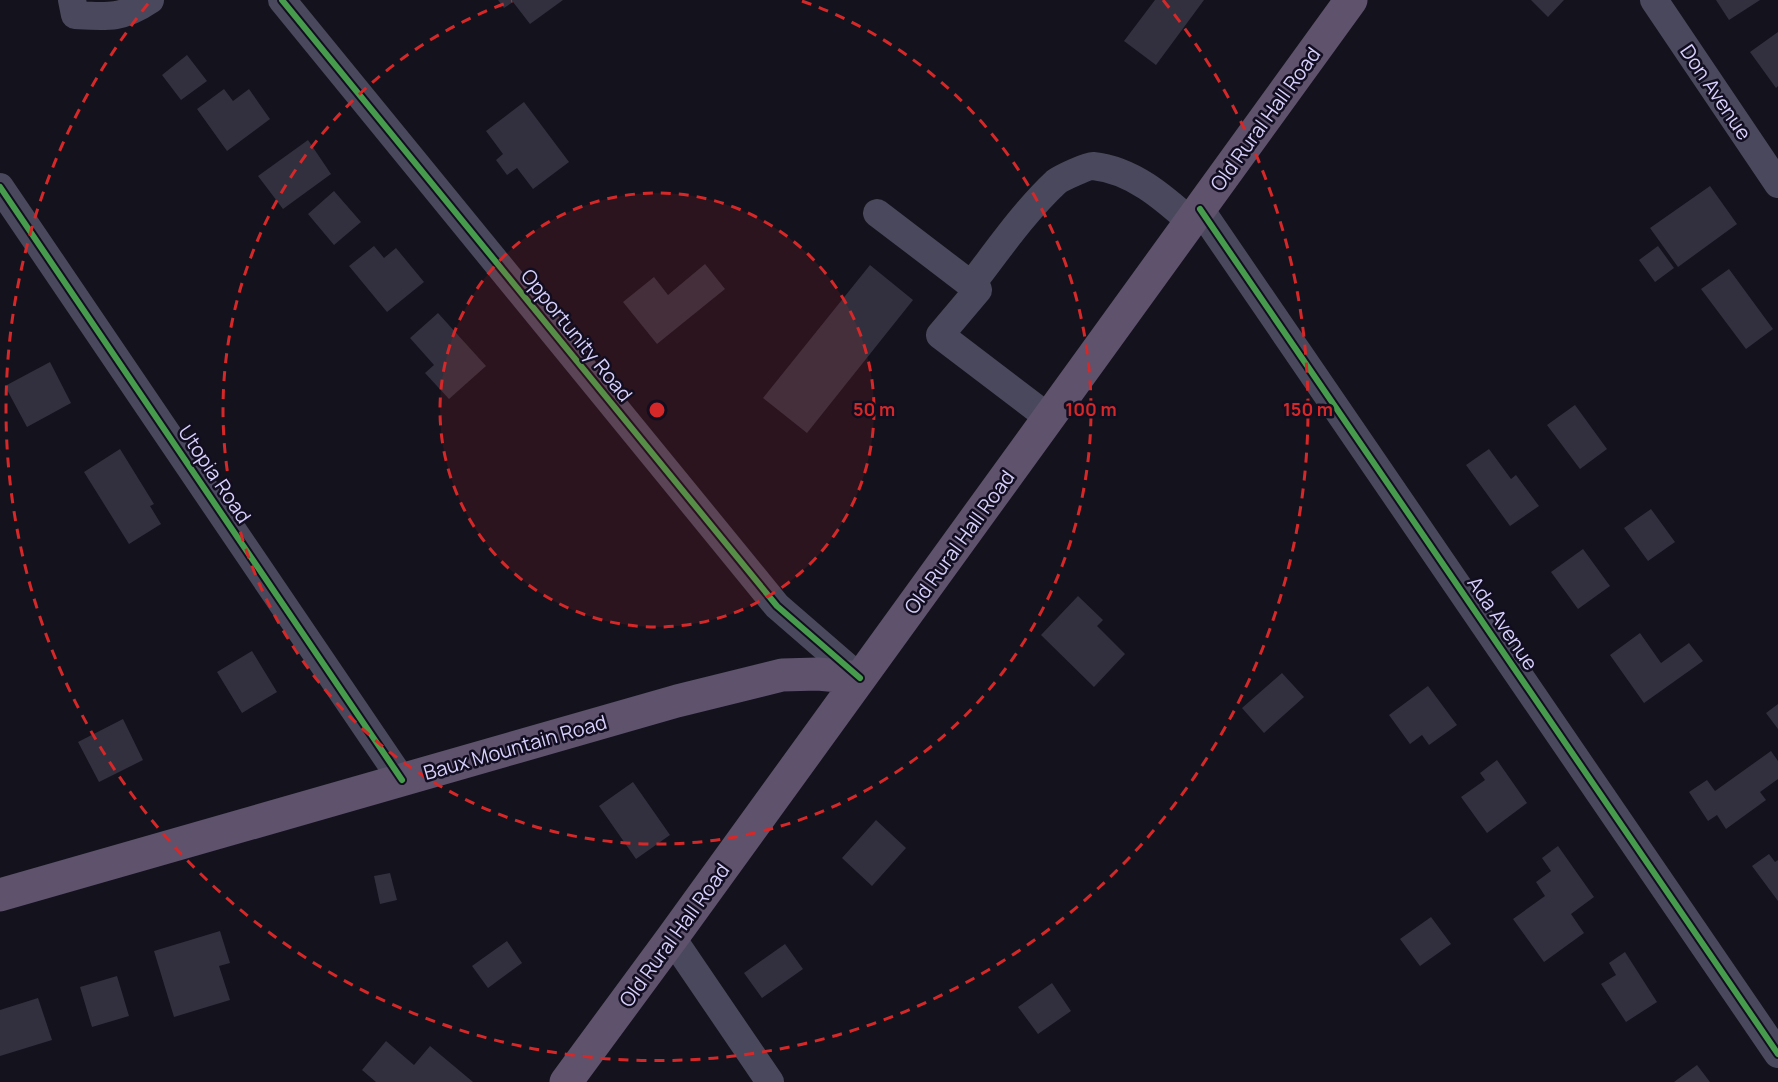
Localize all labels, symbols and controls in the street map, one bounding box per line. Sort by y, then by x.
street label: Don Avenue [1674,39,1758,145]
street label: Old Rural Hall Road [1204,42,1326,196]
street label: Opportunity Road [515,263,639,407]
text: 50 m [853,397,895,421]
text: 100 m [1065,397,1117,421]
text: 150 m [1283,397,1333,421]
centre of rings [647,400,667,420]
street label: Utopia Road [172,420,258,528]
street label: Old Rural Hall Road [898,465,1020,619]
street label: Ada Avenue [1462,571,1544,675]
street label: Baux Mountain Road [420,708,610,786]
street label: Old Rural Hall Road [613,858,735,1012]

